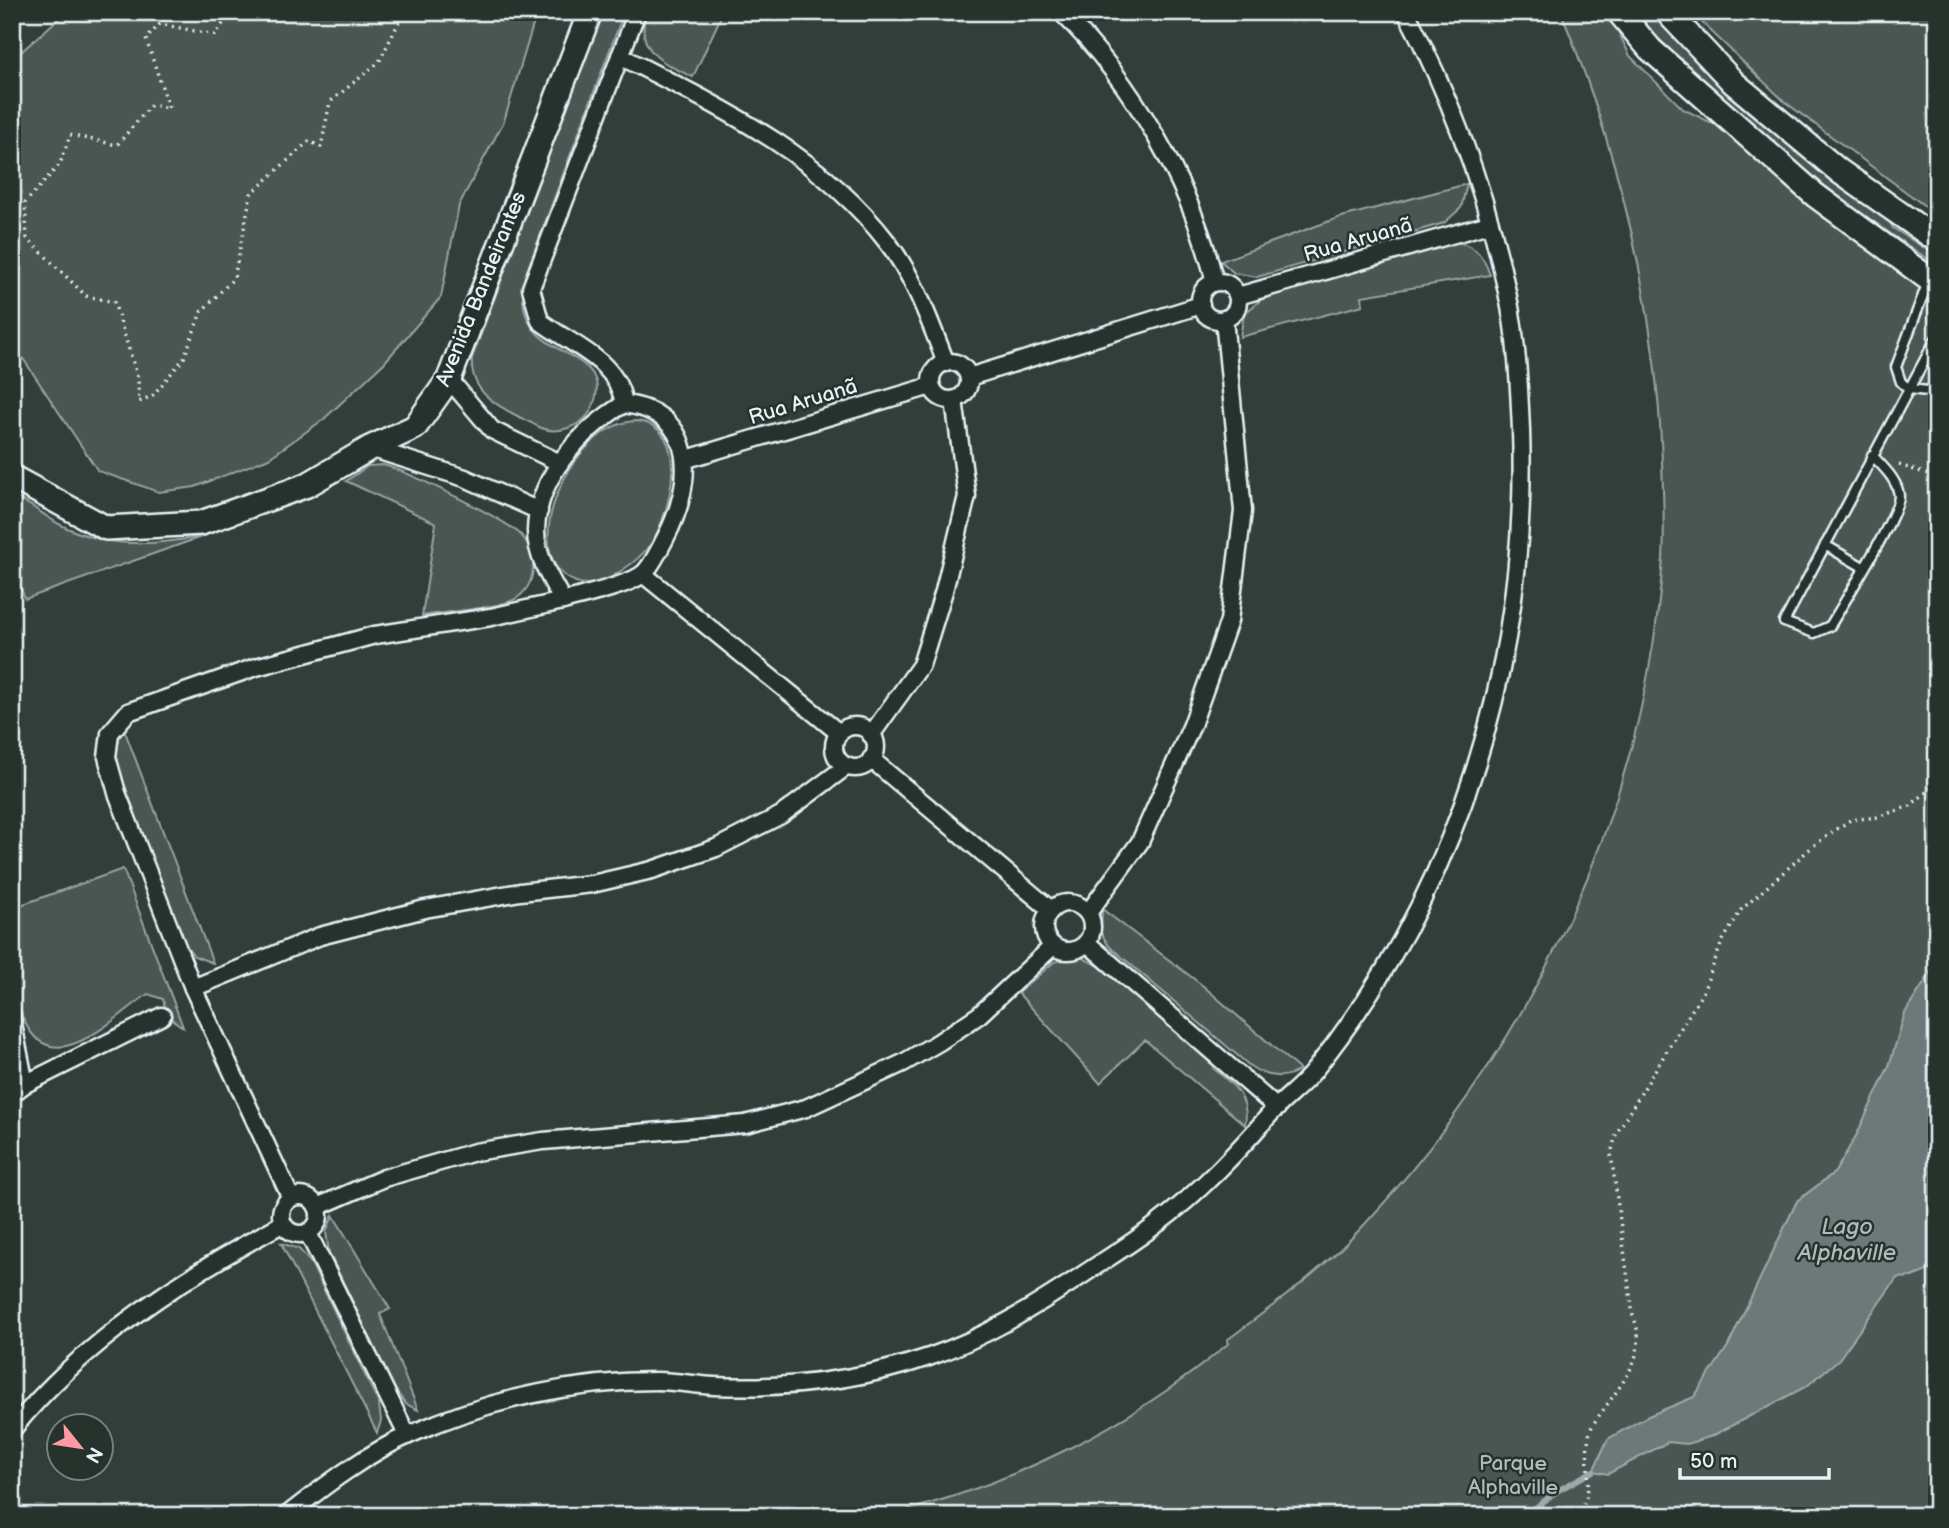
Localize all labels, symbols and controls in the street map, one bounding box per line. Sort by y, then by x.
street label: Avenida Bandeirantes [430,188,532,390]
street label: Rua Aruanã [1301,213,1415,267]
street label: Rua Aruanã [746,374,860,430]
water label: Lago Alphaville [1797,1213,1896,1267]
north arrow [46,1412,116,1482]
scale bar [1680,1437,1828,1481]
text: N [80,1443,107,1467]
text: 50 m [1690,1449,1737,1474]
park label: Parque Alphaville [1468,1451,1558,1500]

